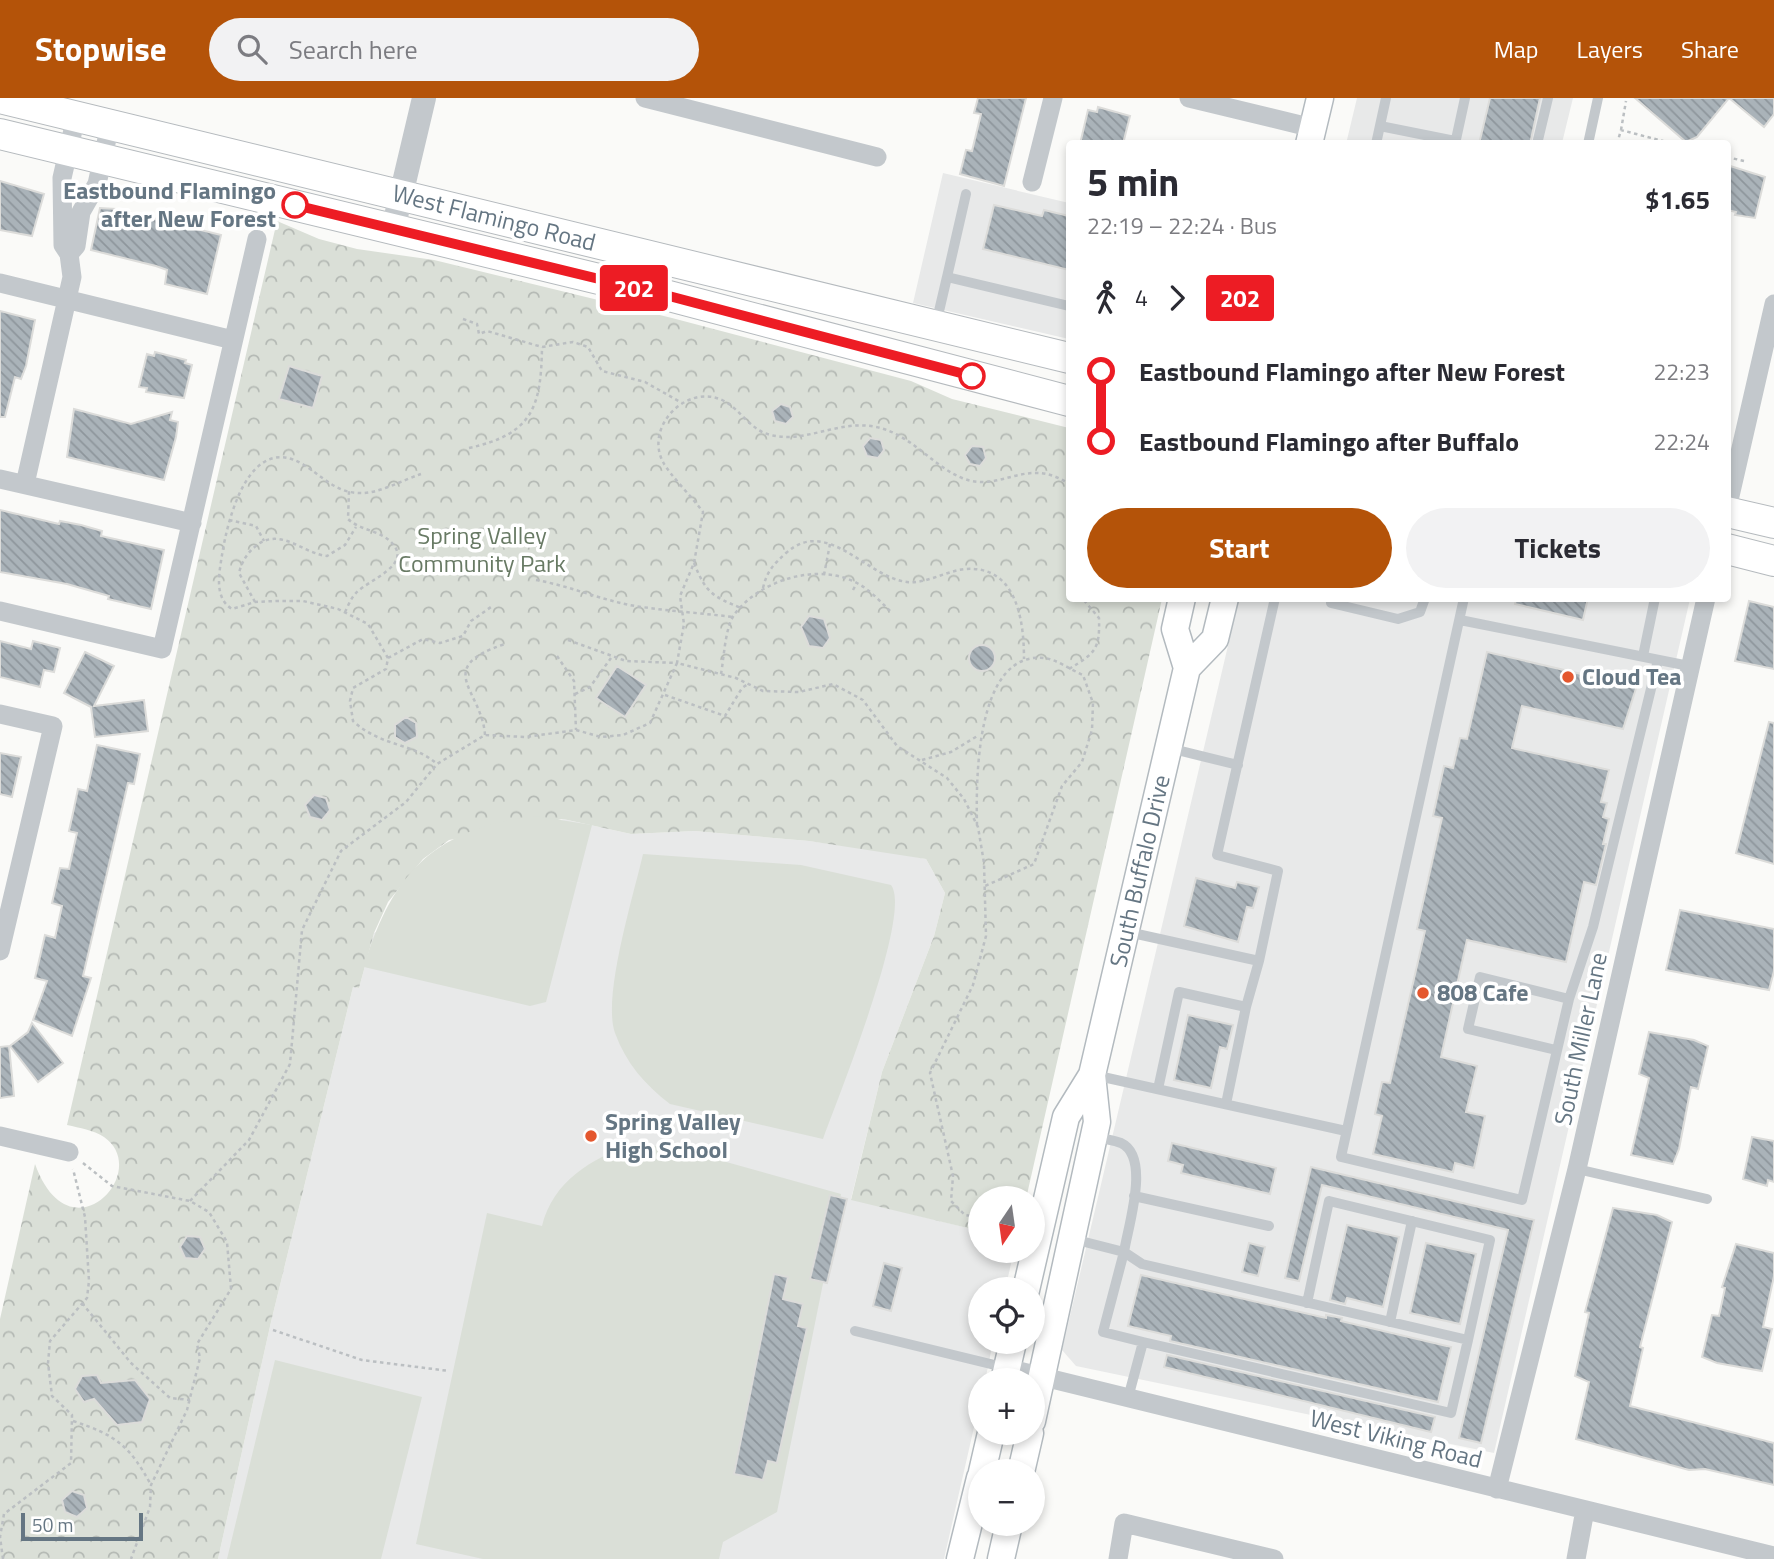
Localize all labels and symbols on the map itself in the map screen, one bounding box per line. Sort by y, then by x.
place label: Eastbound Flamingo after New Forest [63,172,276,236]
street label: West Flamingo Road [389,174,600,260]
marker: Eastbound Flamingo after New Forest [282,192,308,218]
line badge: 202 [594,265,674,311]
unlabelled marker [959,363,985,389]
park label: Spring Valley Community Park [398,517,566,581]
place label: Cloud Tea [1582,658,1681,694]
marker: Cloud Tea [1560,669,1576,685]
street label: South Buffalo Drive [1099,771,1179,971]
street label: South Miller Lane [1544,949,1616,1128]
place label: 808 Cafe [1437,974,1529,1010]
marker: 808 Cafe [1415,985,1431,1001]
place label: Spring Valley High School [605,1103,741,1167]
marker: Spring Valley High School [583,1128,599,1144]
north arrow [968,1186,1045,1264]
street label: West Viking Road [1306,1399,1486,1477]
scale bar [21,1510,144,1542]

